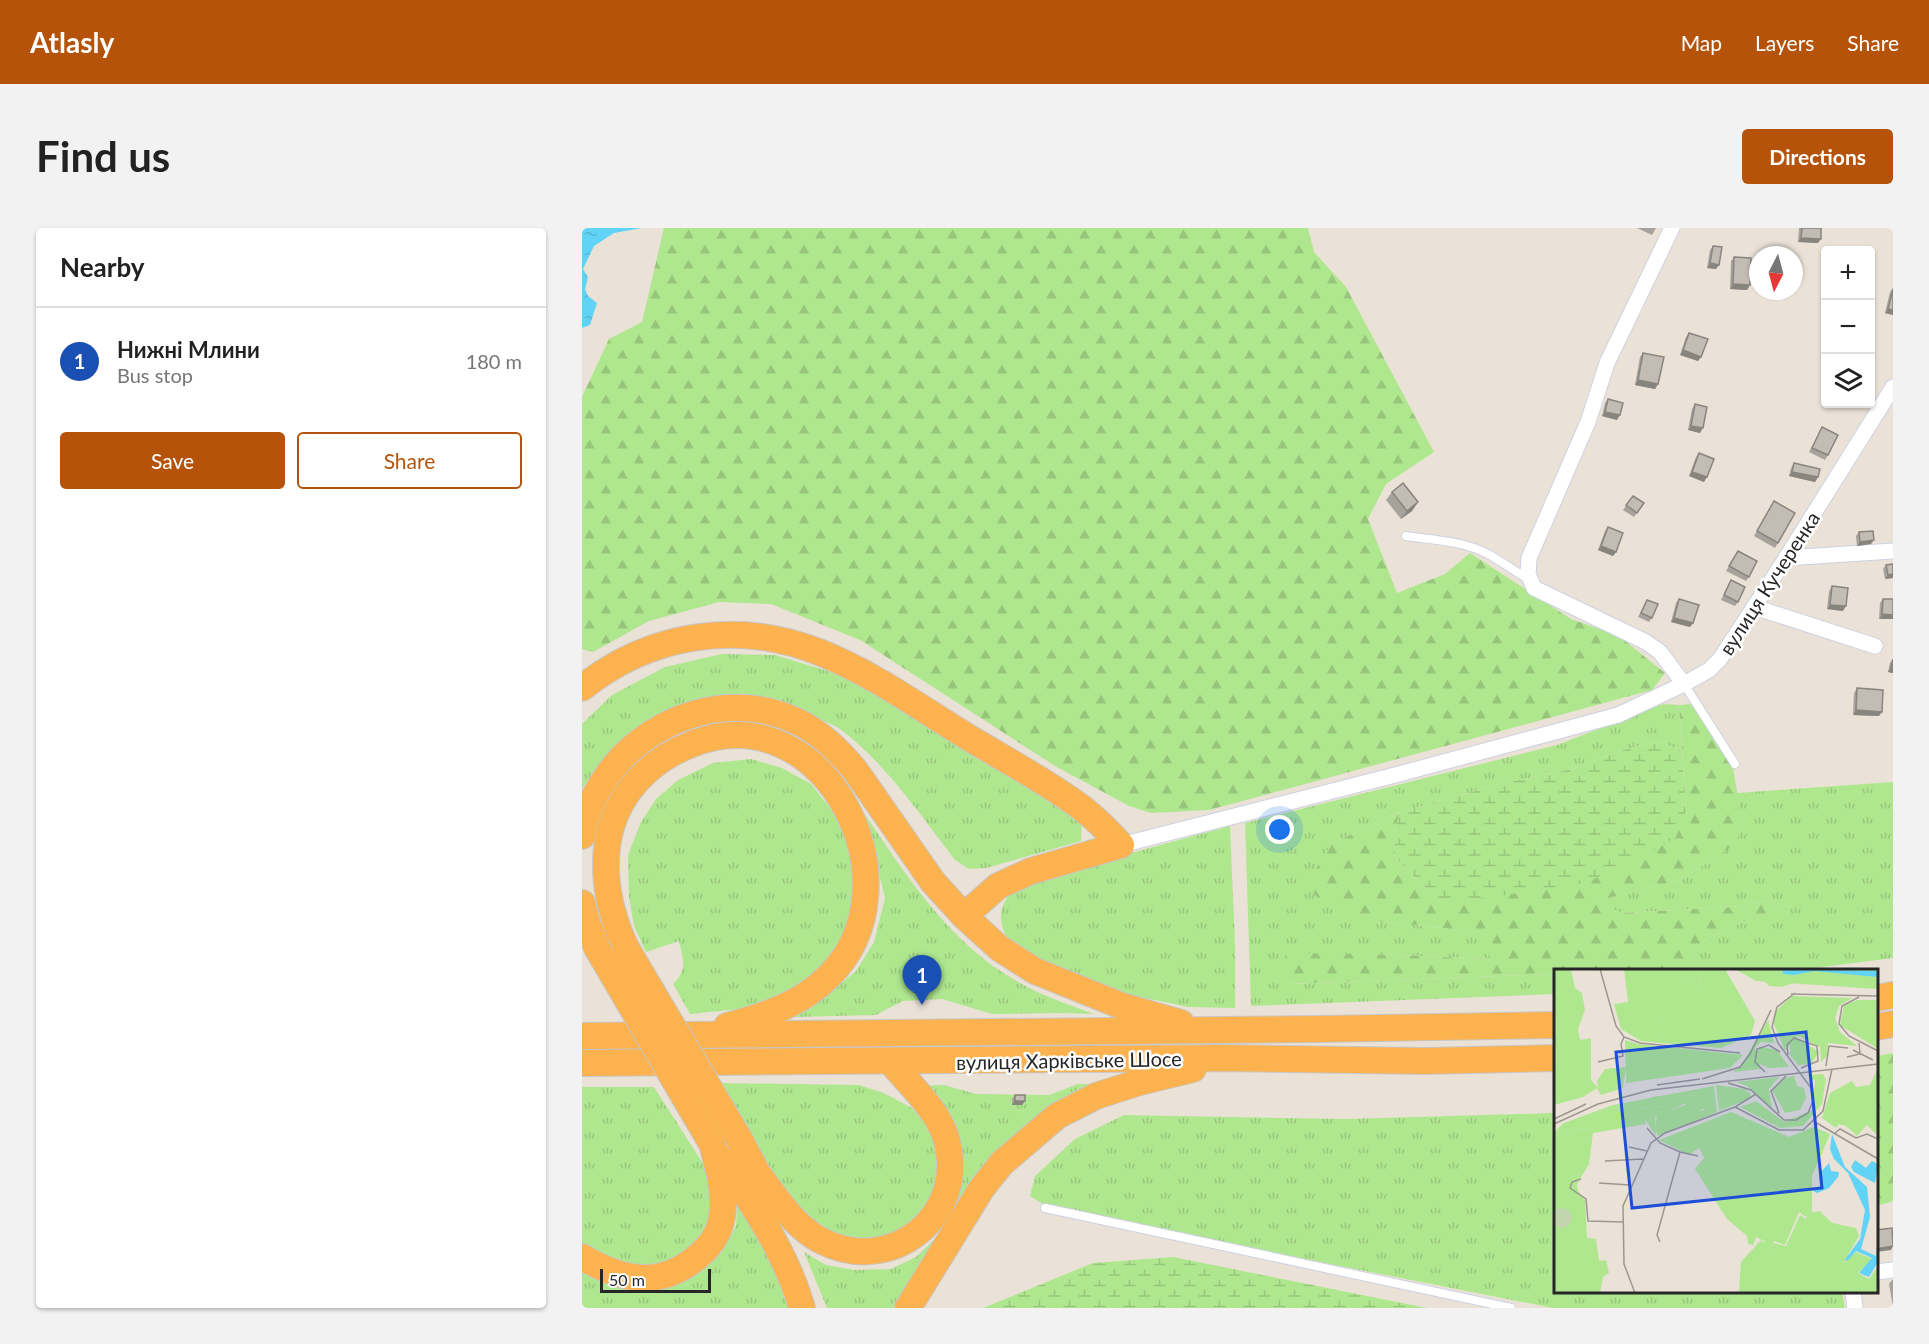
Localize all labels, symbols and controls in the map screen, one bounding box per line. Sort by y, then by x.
text: Atlasly [30,25,114,59]
text: Map [1681,30,1722,55]
text: Layers [1755,30,1814,55]
text: Share [1847,30,1899,55]
button: Directions [1742,129,1893,184]
text: Find us [36,131,170,181]
north arrow [1749,246,1803,300]
map controls [1821,246,1875,408]
button: + [1821,246,1875,300]
text: Nearby [60,251,145,283]
button: − [1821,300,1875,354]
text: Нижні Млини [117,336,260,363]
text: 1 [74,349,85,373]
text: 180 m [466,349,522,373]
button: layers [1821,354,1875,408]
text: Bus stop [117,363,193,387]
button: Save [60,432,285,489]
button: Share [297,432,522,489]
street label: вулиця Кучеренка [1714,507,1824,659]
your location [1265,815,1294,844]
pin: 1 [902,956,942,1005]
inset map [1554,969,1878,1293]
street label: вулиця Харківське Шосе [956,1046,1182,1074]
scale bar [600,1266,711,1294]
text: 50 m [609,1270,645,1289]

